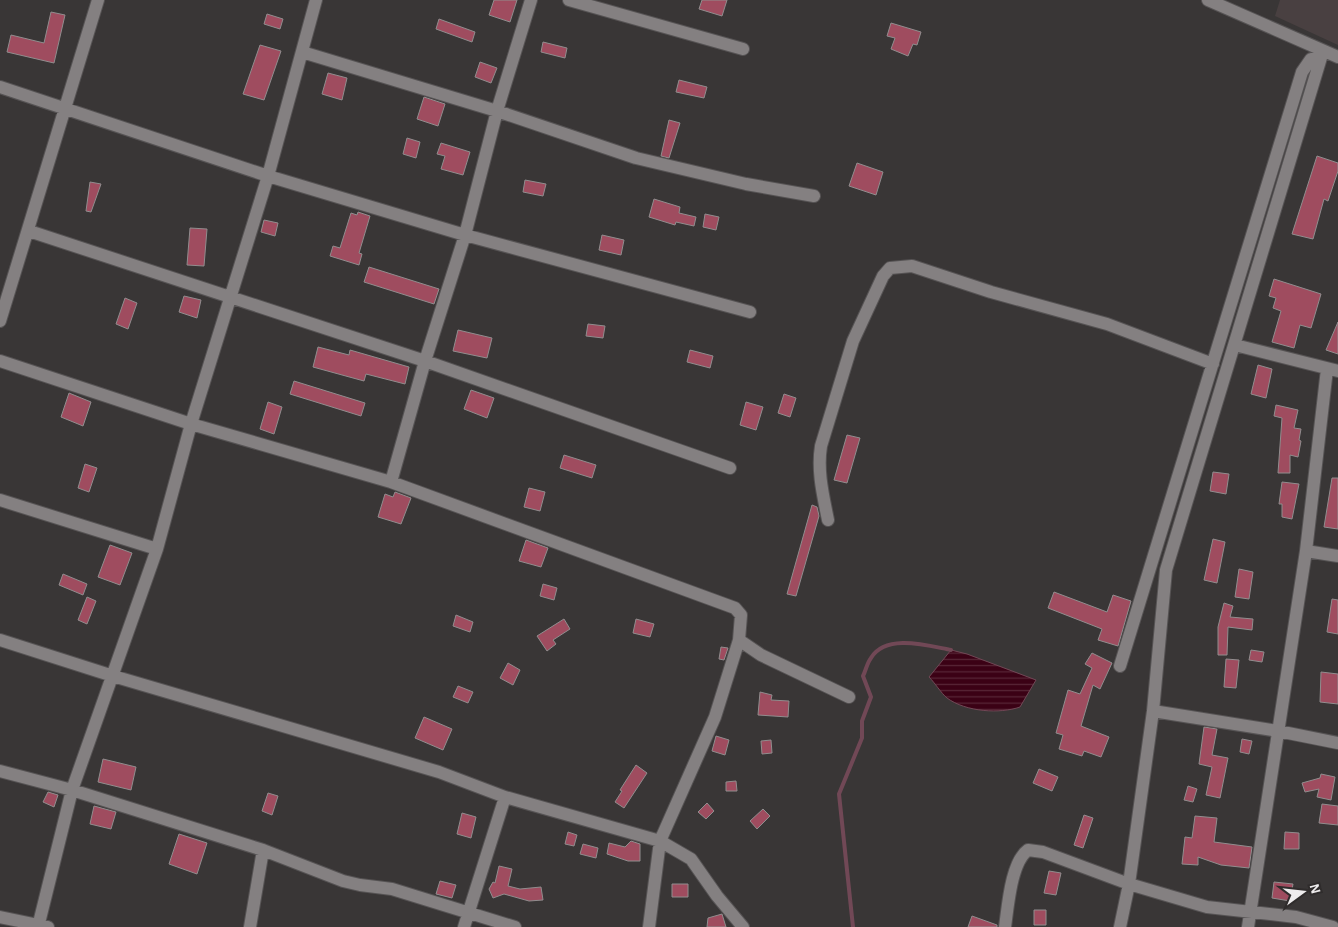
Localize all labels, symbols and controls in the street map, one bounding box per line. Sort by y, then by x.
north arrow [1278,867,1328,917]
text: N [1307,882,1323,895]

